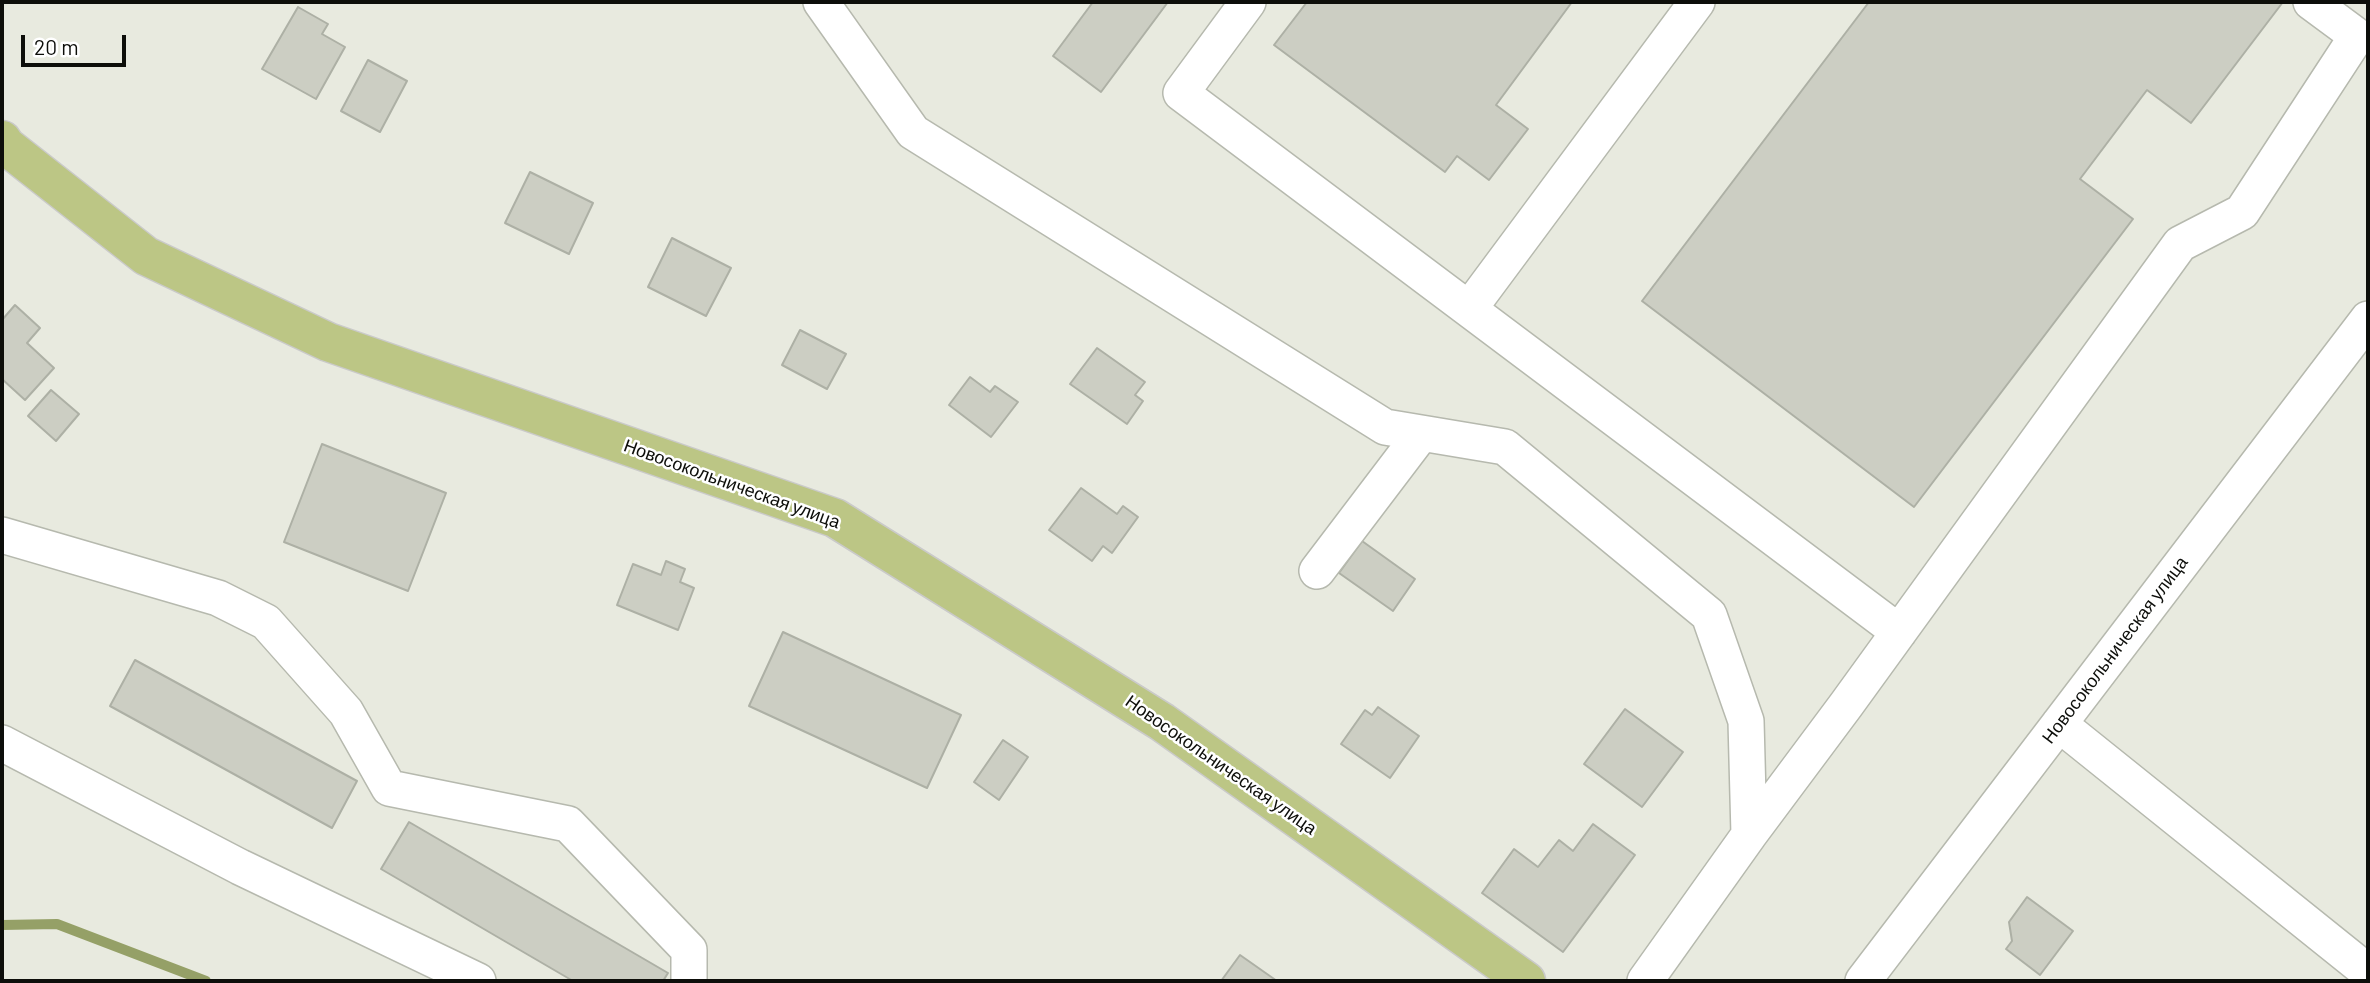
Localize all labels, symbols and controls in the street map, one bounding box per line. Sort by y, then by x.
scale bar [24,21,130,65]
text: 20 m [34,34,79,59]
street label: Новосокольническая улица [621,435,843,533]
street label: Новосокольническая улица [2038,552,2192,748]
street label: Новосокольническая улица [1121,691,1321,839]

